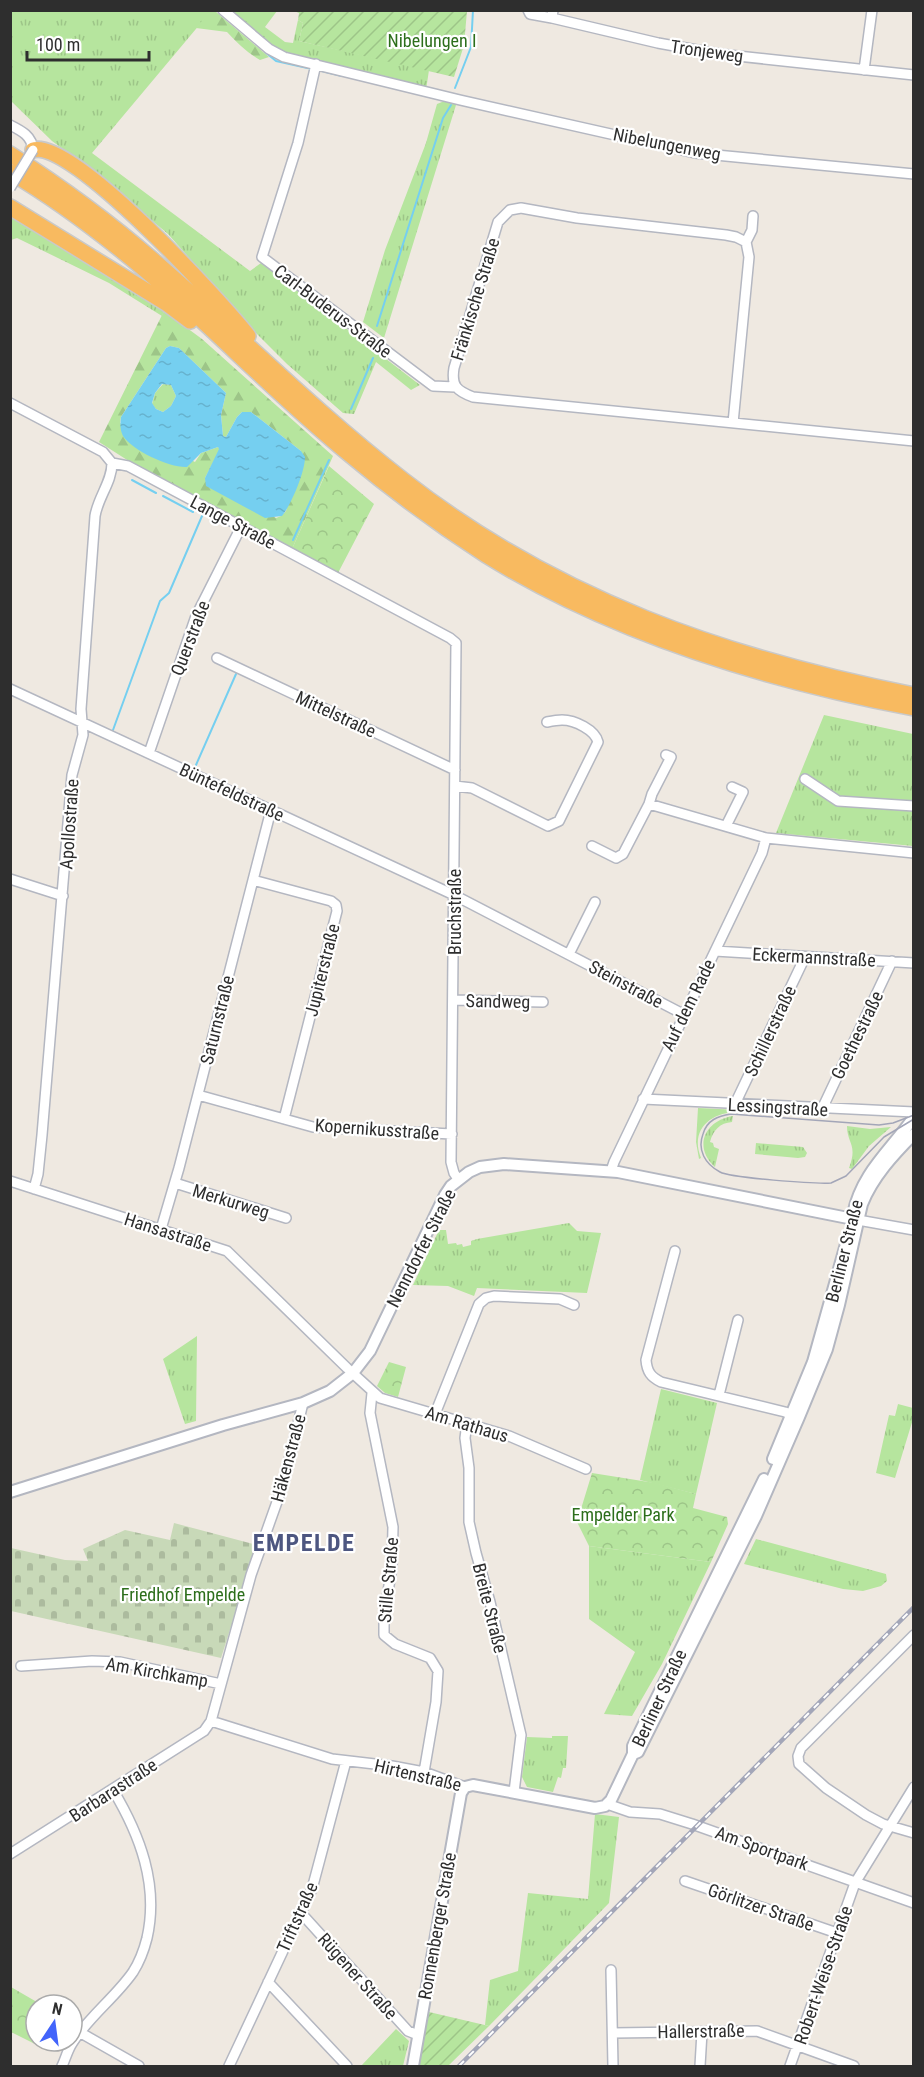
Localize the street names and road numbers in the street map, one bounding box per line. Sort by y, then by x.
street label: Tronjeweg [669,36,745,66]
street label: Nibelungenweg [611,123,723,165]
street label: Fränkische Straße [446,235,504,363]
street label: Carl-Buderus-Straße [270,260,396,362]
street label: Lange Straße [187,491,279,553]
street label: Querstraße [166,598,214,678]
street label: Mittelstraße [293,686,379,742]
street label: Büntefeldstraße [176,759,288,825]
street label: Apollostraße [55,778,83,870]
street label: Bruchstraße [444,869,465,955]
street label: Jupiterstraße [300,921,344,1019]
street label: Eckermannstraße [752,943,876,971]
street label: Steinstraße [585,956,667,1012]
street label: Auf dem Rade [657,956,719,1054]
street label: Saturnstraße [196,973,238,1067]
street label: Schillerstraße [740,982,800,1080]
street label: Goethestraße [827,987,887,1083]
street label: Sandweg [466,990,530,1012]
street label: Lessingstraße [727,1094,829,1120]
street label: Kopernikusstraße [314,1114,440,1144]
street label: Merkurweg [190,1179,272,1223]
street label: Nenndorfer Straße [382,1185,460,1311]
street label: Berliner Straße [821,1198,867,1304]
street label: Hansastraße [122,1208,214,1256]
street label: Am Rathaus [423,1401,511,1447]
street label: Häkenstraße [266,1412,310,1504]
street label: Stille Straße [374,1536,402,1624]
street label: Breite Straße [469,1561,511,1655]
street label: Berliner Straße [627,1646,691,1750]
street label: Am Kirchkamp [104,1653,210,1691]
street label: Barbarastraße [65,1754,161,1826]
street label: Hirtenstraße [372,1755,464,1795]
street label: Am Sportpark [713,1821,811,1875]
street label: Ronnenberger Straße [414,1851,460,2001]
street label: Triftstraße [272,1879,322,1955]
street label: Görlitzer Straße [705,1879,817,1935]
street label: Robert-Weise-Straße [789,1903,857,2047]
street label: Rügener Straße [314,1929,402,2023]
street label: Hallerstraße [657,2020,745,2042]

